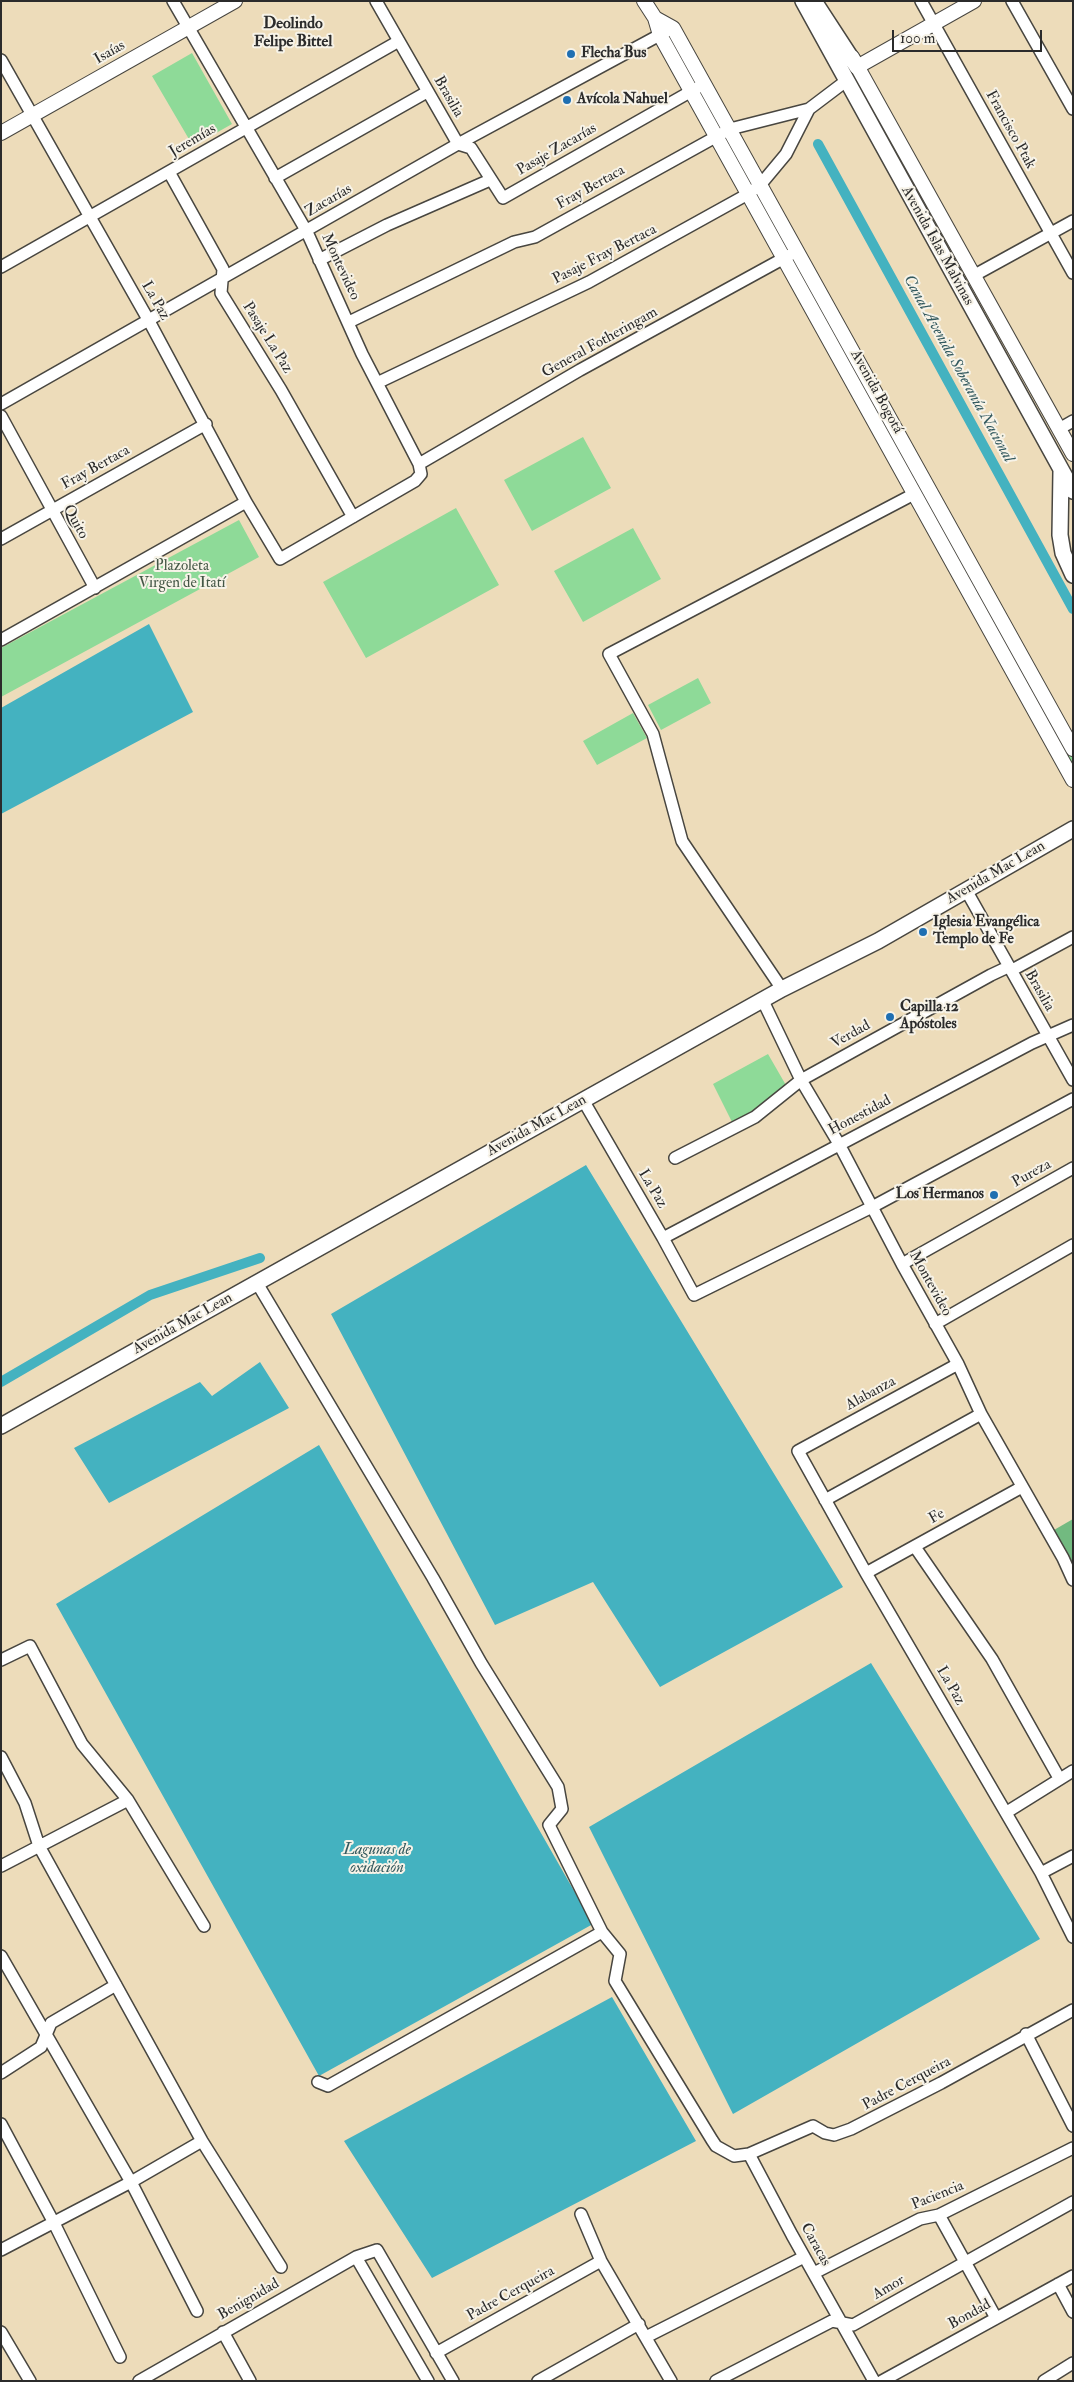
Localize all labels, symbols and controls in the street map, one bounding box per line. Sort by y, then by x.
district label: Deolindo Felipe Bittel [254,15,332,53]
scale bar [894,20,1044,52]
text: 100 m [900,29,935,48]
street label: Isaías [91,37,129,69]
place label: Flecha Bus [581,45,646,63]
marker: Flecha Bus [565,48,577,60]
street label: Brasilia [429,73,467,121]
street label: Francisco Ptak [981,88,1039,172]
place label: Avícola Nahuel [577,91,668,109]
marker: Avícola Nahuel [561,94,573,106]
street label: Jeremías [166,120,220,162]
street label: Pasaje Zacarías [514,120,600,180]
street label: Fray Bertaca [554,162,628,214]
street label: Zacarías [303,181,355,221]
street label: Avenida Islas Malvinas [897,183,977,309]
street label: Pasaje Fray Bertaca [550,221,660,289]
street label: Montevideo [317,231,363,303]
water label: Canal Avenida Soberanía Nacional [898,272,1018,466]
street label: La Paz [137,278,173,324]
street label: Pasaje La Paz [238,299,296,377]
street label: General Fotheringam [539,304,661,382]
street label: Avenida Bogotá [846,347,906,437]
street label: Fray Bertaca [59,442,133,494]
street label: Quito [58,502,92,542]
park label: Plazoleta Virgen de Itatí [138,558,226,593]
street label: Avenida Mac Lean [943,837,1049,909]
place label: Iglesia Evangélica Templo de Fe [933,914,1039,949]
marker: Iglesia Evangélica Templo de Fe [917,926,929,938]
street label: Brasilia [1020,967,1058,1015]
place label: Capilla 12 Apóstoles [900,999,959,1034]
marker: Capilla 12 Apóstoles [884,1011,896,1023]
street label: Verdad [828,1017,874,1053]
street label: Avenida Mac Lean [484,1091,590,1161]
street label: Honestidad [826,1092,894,1140]
street label: Pureza [1009,1156,1055,1192]
street label: La Paz [633,1166,671,1212]
place label: Los Hermanos [896,1186,984,1204]
marker: Los Hermanos [988,1189,1000,1201]
street label: Montevideo [905,1248,955,1320]
street label: Avenida Mac Lean [130,1289,236,1359]
street label: Alabanza [843,1373,899,1415]
street label: Fe [926,1505,948,1529]
street label: La Paz [932,1663,968,1709]
water label: Lagunas de oxidación [343,1841,411,1879]
street label: Padre Cerqueira [860,2053,954,2115]
street label: Paciencia [909,2177,967,2215]
street label: Caracas [796,2220,834,2270]
street label: Padre Cerqueira [464,2263,558,2325]
street label: Amor [870,2272,908,2304]
street label: Benignidad [215,2275,283,2325]
street label: Bondad [946,2296,994,2334]

